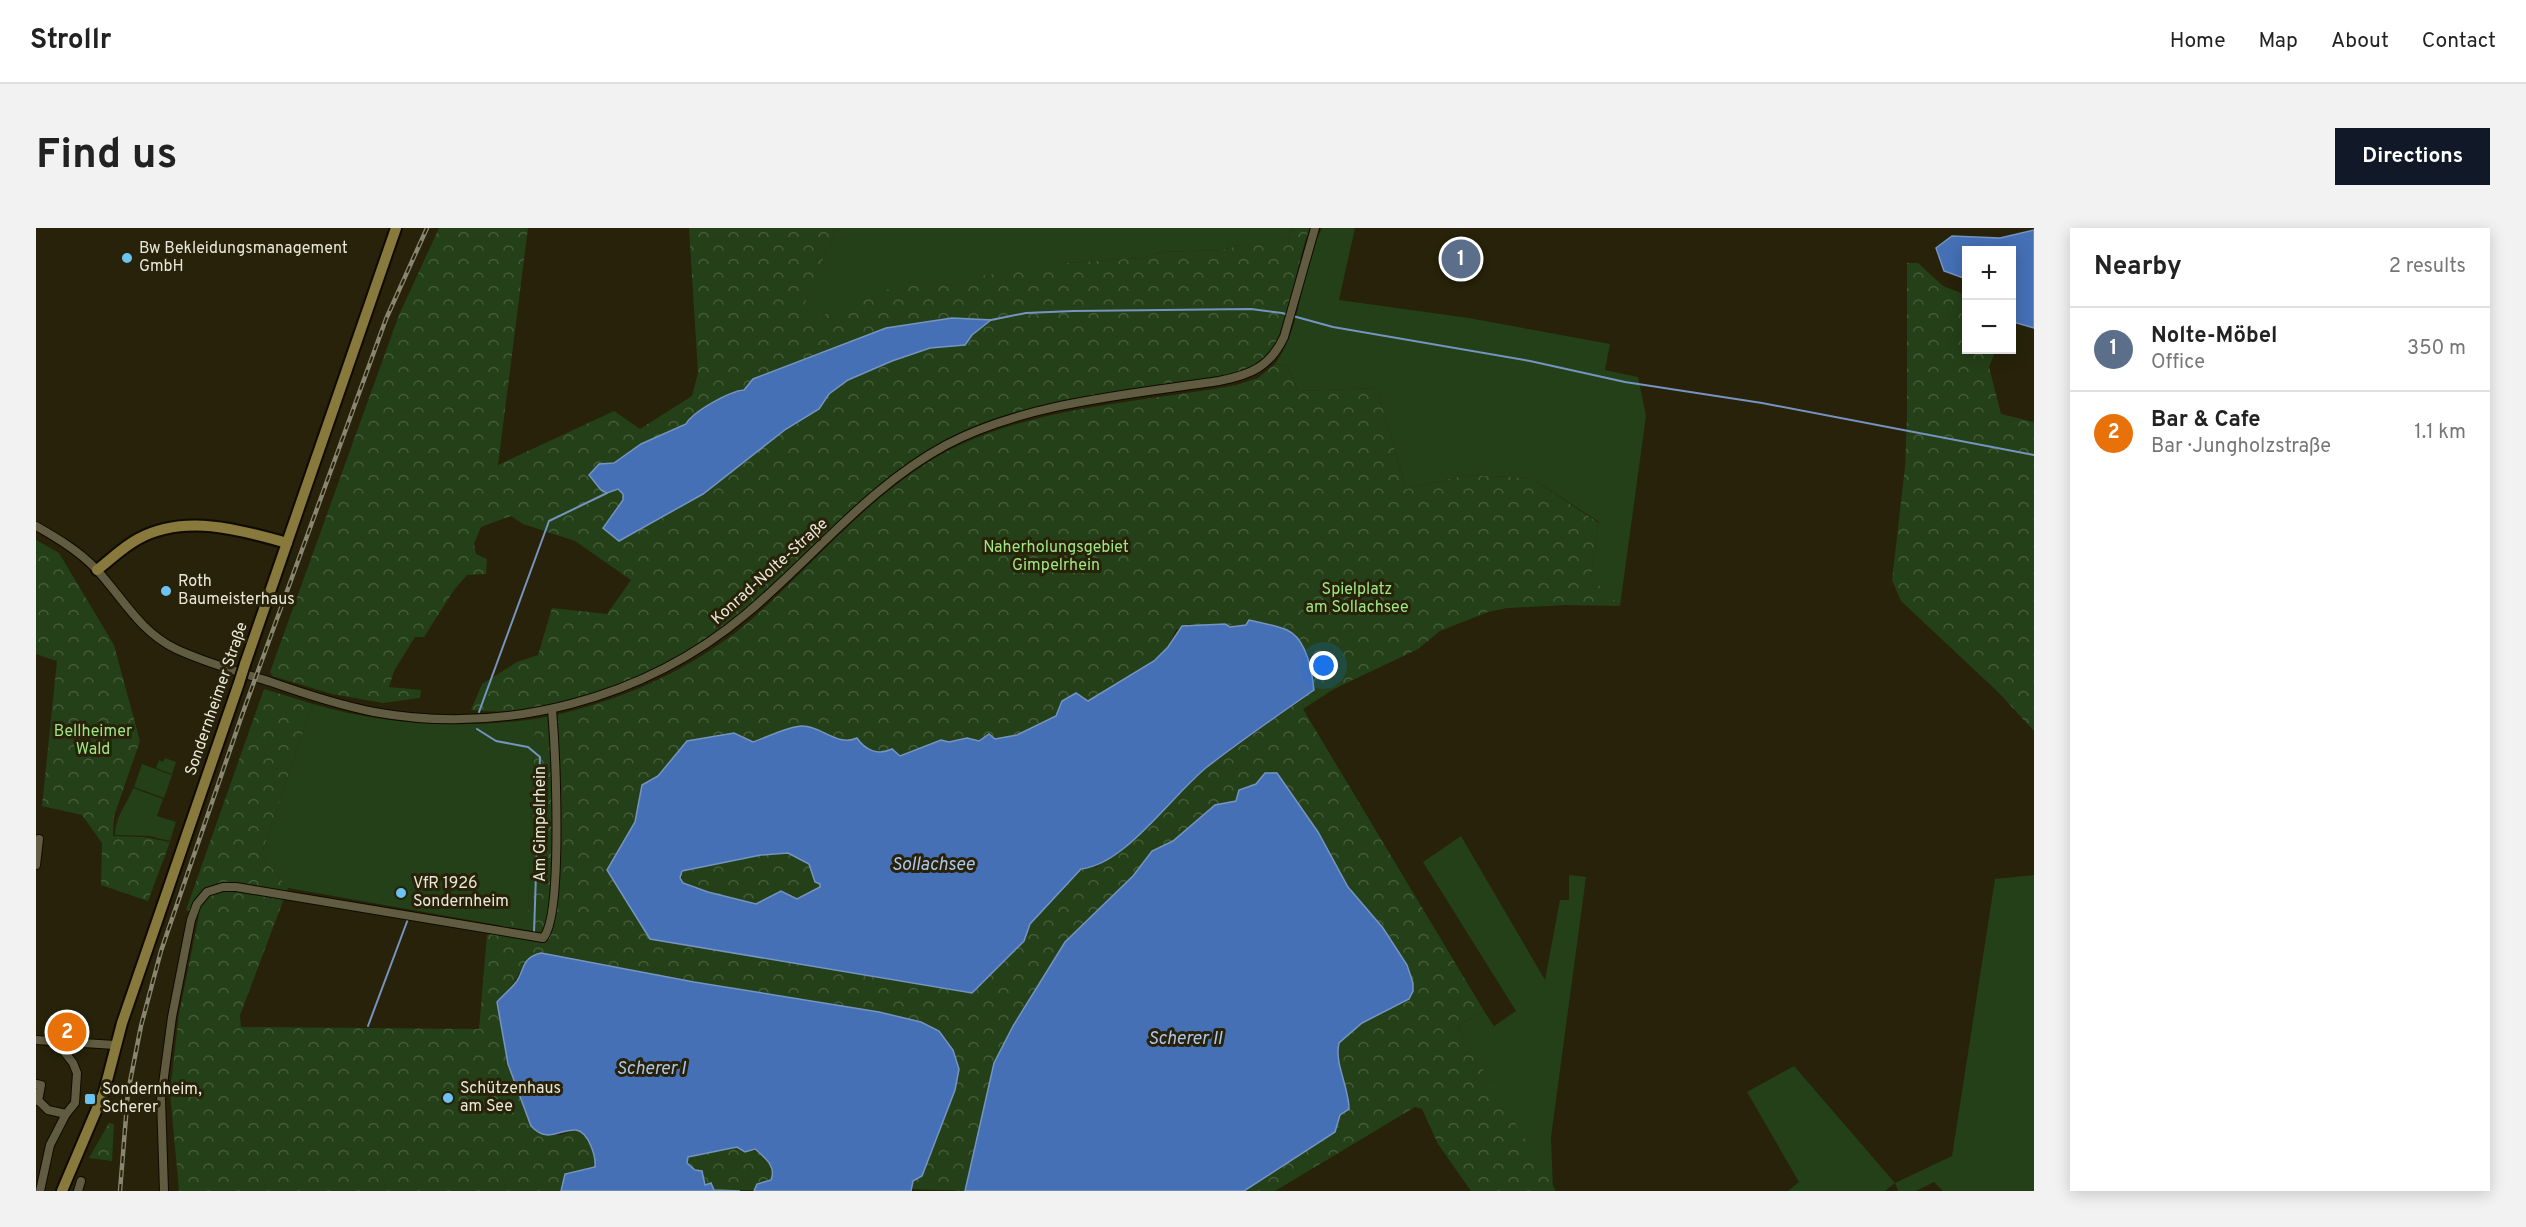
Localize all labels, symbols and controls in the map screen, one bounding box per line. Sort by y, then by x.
text: Strollr [30,23,112,59]
text: Home [2170,28,2226,55]
text: Map [2259,28,2298,55]
text: About [2331,28,2389,55]
text: Contact [2422,28,2496,55]
button: Directions [2335,128,2490,185]
text: Find us [36,130,177,183]
pin: 1 [1442,237,1480,282]
place label: Bw Bekleidungsmanagement GmbH [139,239,348,277]
map controls [1962,246,2016,354]
button: + [1962,246,2016,300]
marker: Bw Bekleidungsmanagement GmbH [120,251,134,265]
text: Nearby [2094,251,2182,284]
text: 2 results [2389,254,2466,280]
button: − [1962,300,2016,354]
text: Nolte-Möbel [2151,323,2277,350]
text: 1 [2110,336,2118,362]
text: 350 m [2407,336,2466,362]
text: Office [2151,350,2205,376]
text: Bar & Cafe [2151,407,2261,434]
text: 2 [2107,420,2120,446]
text: 1.1 km [2414,420,2466,446]
text: Bar · Jungholzstraße [2151,434,2331,460]
street label: Konrad-Nolte-Straße [708,514,832,630]
park label: Naherholungsgebiet Gimpelrhein [983,538,1129,576]
place label: Roth Baumeisterhaus [178,572,295,610]
park label: Spielplatz am Sollachsee [1305,580,1409,618]
marker: Roth Baumeisterhaus [159,584,173,598]
street label: Sondernheimer Straße [181,619,253,779]
your location [1309,651,1338,680]
park label: Bellheimer Wald [54,722,132,760]
street label: Am Gimpelrhein [531,766,551,882]
water label: Sollachsee [891,854,975,877]
place label: VfR 1926 Sondernheim [413,874,509,912]
marker: VfR 1926 Sondernheim [394,886,408,900]
pin: 2 [48,1010,87,1054]
water label: Scherer II [1148,1028,1223,1051]
water label: Scherer I [616,1058,687,1081]
place label: Schützenhaus am See [460,1079,561,1117]
place label: Sondernheim, Scherer [102,1080,202,1118]
marker: Schützenhaus am See [441,1091,455,1105]
marker: Sondernheim, Scherer [83,1092,97,1106]

